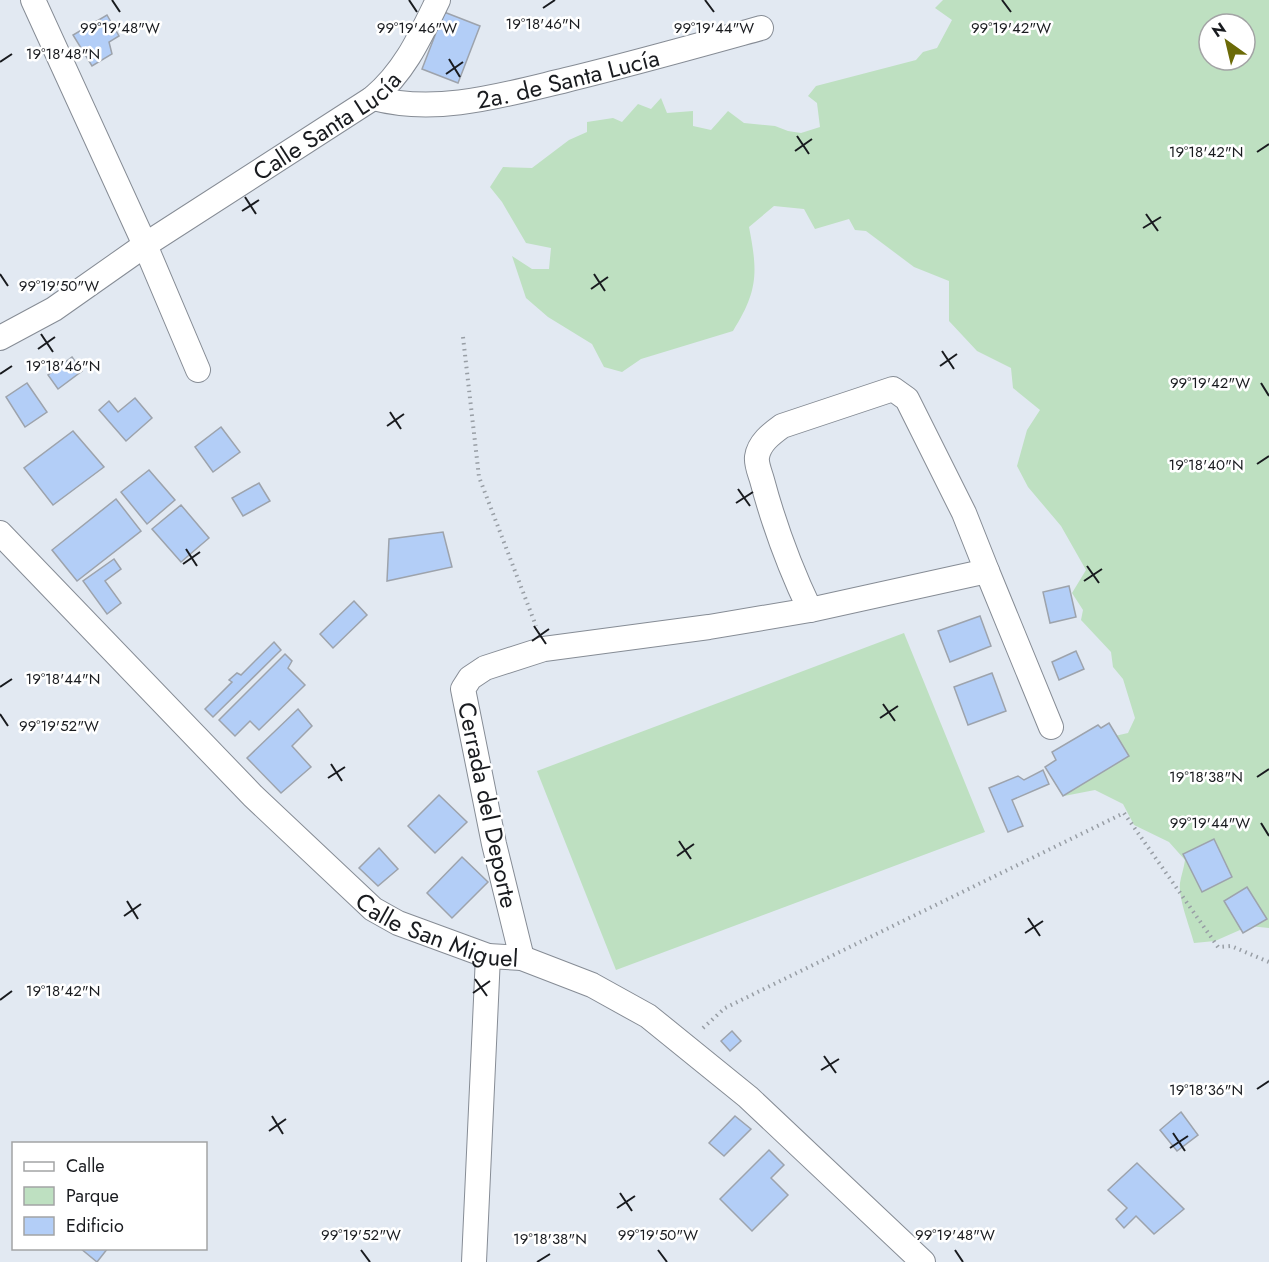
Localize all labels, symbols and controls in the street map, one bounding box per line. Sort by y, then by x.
north arrow [1197,12,1257,72]
text: 19°18'46"N [506,13,580,35]
text: 99°19'48"W [80,17,160,39]
text: 99°19'46"W [377,17,457,39]
text: 99°19'44"W [674,17,754,39]
text: 99°19'42"W [971,17,1051,39]
text: N [1207,17,1231,43]
street label: 2a. de Santa Lucía [474,39,663,117]
text: 19°18'48"N [26,43,100,65]
street label: Calle Santa Lucía [246,63,409,189]
text: 19°18'42"N [1169,141,1243,163]
text: 99°19'50"W [19,275,99,297]
text: 19°18'46"N [26,355,100,377]
text: 99°19'42"W [1170,372,1250,394]
text: 19°18'40"N [1168,454,1244,476]
text: 19°18'44"N [26,668,100,690]
street label: Cerrada del Deporte [449,699,527,911]
text: 99°19'52"W [19,715,99,737]
text: 19°18'38"N [1169,766,1243,788]
text: 99°19'44"W [1170,812,1250,834]
street label: Calle San Miguel [348,884,519,975]
text: 19°18'42"N [26,980,100,1002]
text: 19°18'36"N [1169,1079,1243,1101]
legend [12,1142,207,1250]
text: Calle [66,1153,105,1179]
text: Parque [66,1183,119,1209]
text: Edificio [66,1213,124,1239]
text: 99°19'52"W [321,1224,401,1246]
text: 99°19'50"W [618,1224,698,1246]
text: 99°19'48"W [915,1224,995,1246]
text: 19°18'38"N [513,1228,587,1250]

